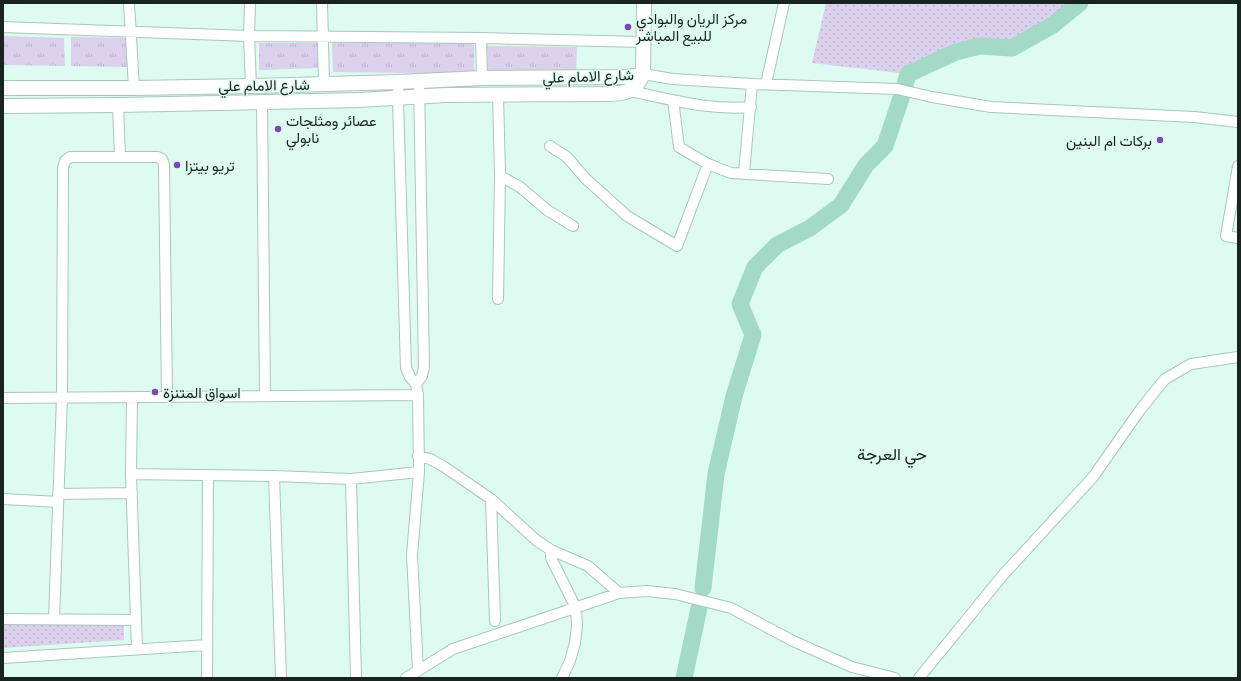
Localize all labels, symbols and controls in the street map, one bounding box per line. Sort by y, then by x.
place label: مركز الريان والبوادي للبيع المباشر [635,9,747,47]
marker: مركز الريان والبوادي للبيع المباشر [623,22,633,32]
street label: شارع الامام علي [542,65,634,91]
street label: شارع الامام علي [218,75,310,99]
place label: عصائر ومثلجات نابولي [286,111,377,151]
marker: عصائر ومثلجات نابولي [273,124,283,134]
place label: بركات ام البنين [1066,131,1152,151]
marker: بركات ام البنين [1155,135,1165,145]
place label: تريو بيتزا [185,156,235,175]
marker: تريو بيتزا [172,160,182,170]
place label: اسواق المتنزة [163,383,241,402]
marker: اسواق المتنزة [150,387,160,397]
district label: حي العرجة [857,443,927,468]

